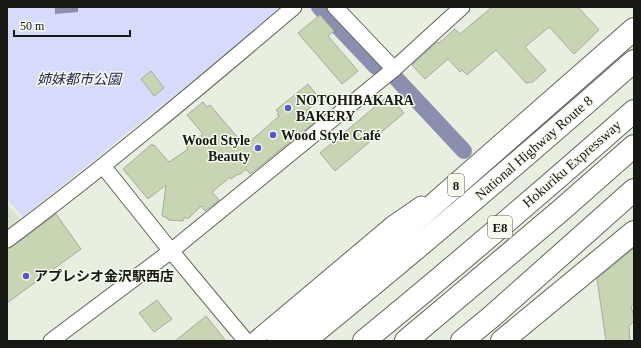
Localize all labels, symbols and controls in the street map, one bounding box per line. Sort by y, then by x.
scale bar [14,12,130,38]
text: 50 m [20,19,45,33]
park label: 姉妹都市公園 [37,72,123,87]
place label: NOTOHIBAKARA BAKERY [296,93,415,124]
street label: National Highway Route 8 [472,93,596,203]
marker: NOTOHIBAKARA BAKERY [283,103,293,113]
street label: Hokuriku Expressway [520,117,624,211]
place label: Wood Style Café [281,128,381,143]
marker: Wood Style Café [268,130,278,140]
place label: Wood Style Beauty [182,133,250,164]
marker: Wood Style Beauty [253,143,263,153]
road number: 8 [448,174,464,196]
road number: E8 [488,216,512,238]
place label: アプレシオ金沢駅西店 [34,269,174,284]
marker: アプレシオ金沢駅西店 [21,271,31,281]

